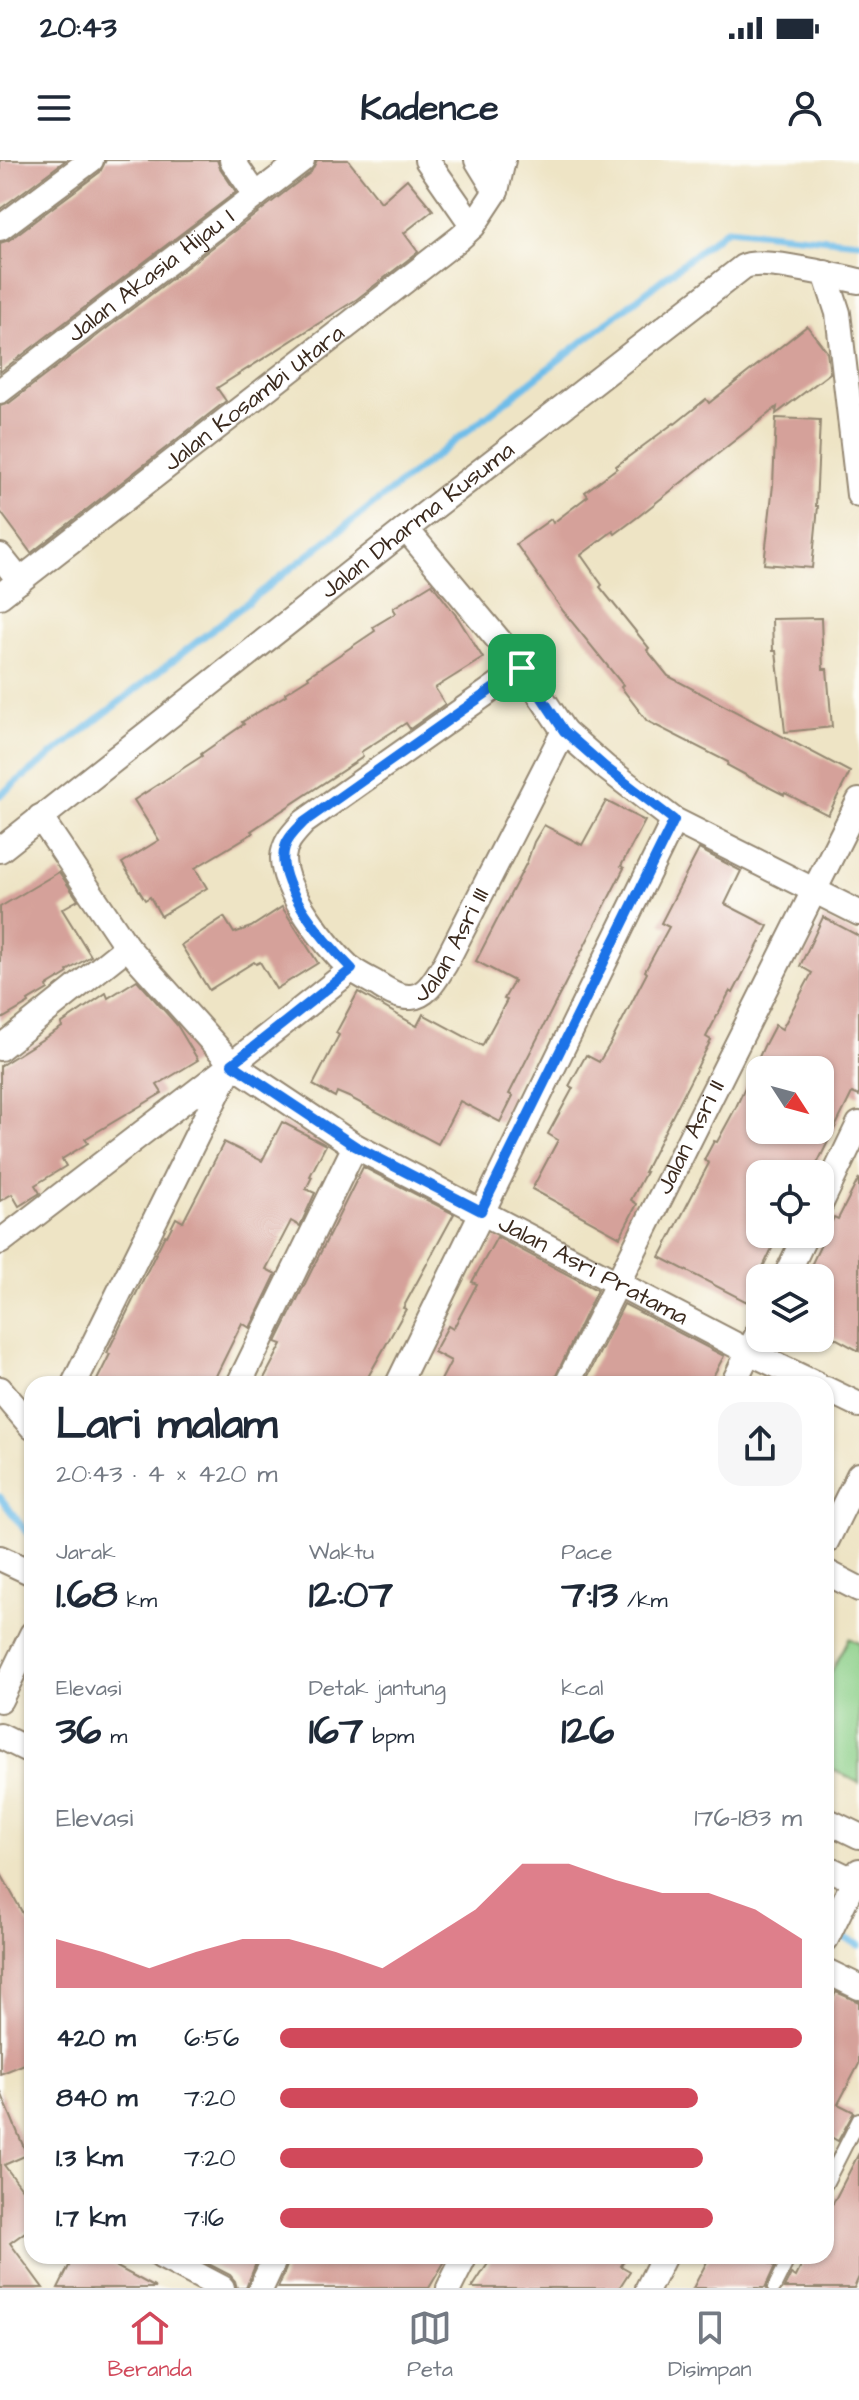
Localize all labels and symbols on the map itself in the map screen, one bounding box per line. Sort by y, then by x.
street label: Jalan Akasia Hijau I [60,201,242,351]
street label: Jalan Kosambi Utara [156,317,352,480]
street label: Jalan Dharma Kusuma [313,434,522,607]
pin [488,634,556,702]
street label: Jalan Asri III [407,882,498,1011]
north arrow [746,1056,834,1144]
street label: Jalan Asri II [648,1074,734,1200]
street label: Jalan Asri Pratama [492,1207,694,1334]

